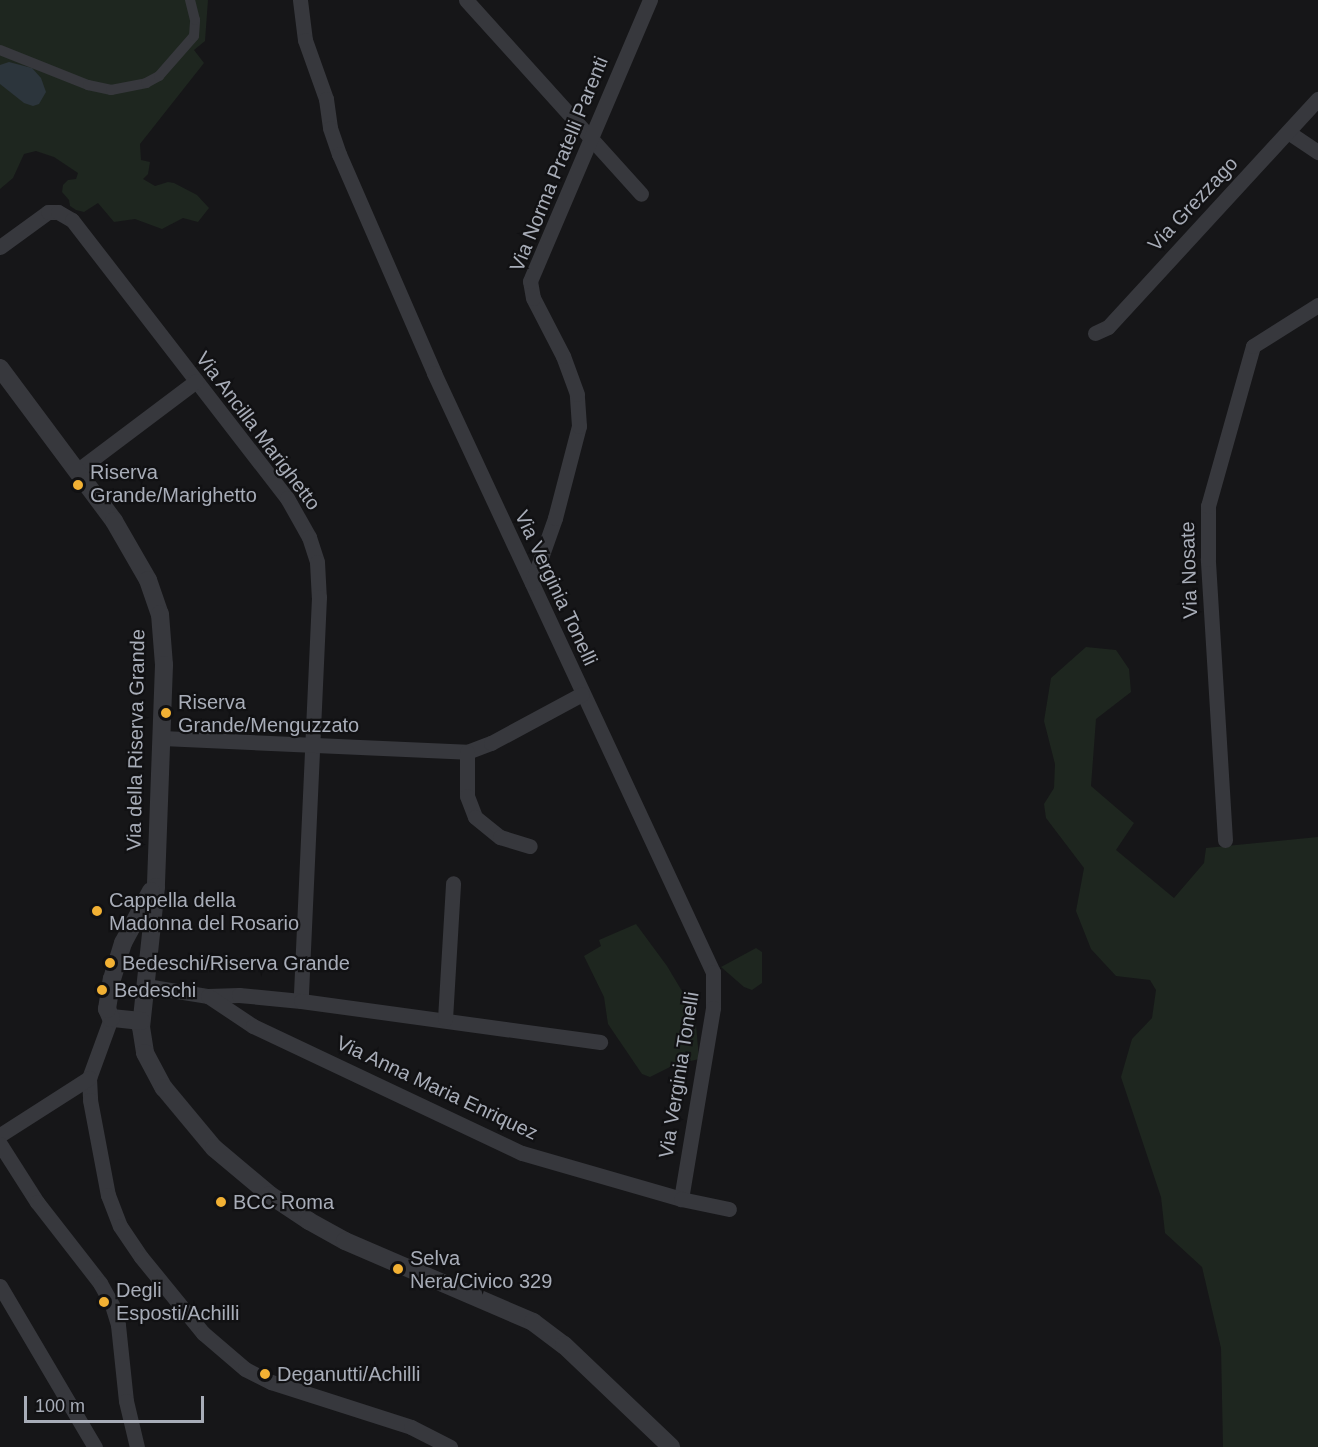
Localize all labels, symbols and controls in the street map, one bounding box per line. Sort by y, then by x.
street label: Via Norma Pratelli Parenti [505,53,613,275]
street label: Via Grezzago [1143,152,1243,256]
street label: Via Ancilla Marighetto [190,347,326,515]
place label: Riserva Grande/Marighetto [90,461,257,508]
marker: Riserva Grande/Marighetto [71,478,85,492]
street label: Via Verginia Tonelli [509,507,603,669]
street label: Via Nosate [1175,521,1203,619]
street label: Via della Riserva Grande [122,629,150,851]
place label: Riserva Grande/Menguzzato [178,690,359,737]
marker: Riserva Grande/Menguzzato [159,706,173,720]
place label: Cappella della Madonna del Rosario [109,888,299,935]
marker: Cappella della Madonna del Rosario [90,904,104,918]
place label: Bedeschi/Riserva Grande [122,951,350,975]
marker: Bedeschi/Riserva Grande [103,956,117,970]
place label: Bedeschi [114,978,196,1002]
marker: Bedeschi [95,983,109,997]
street label: Via Verginia Tonelli [654,990,704,1160]
street label: Via Anna Maria Enriquez [332,1030,542,1146]
place label: BCC Roma [233,1190,334,1214]
marker: BCC Roma [214,1195,228,1209]
place label: Selva Nera/Civico 329 [410,1246,552,1293]
marker: Selva Nera/Civico 329 [391,1262,405,1276]
place label: Degli Esposti/Achilli [116,1278,239,1325]
marker: Degli Esposti/Achilli [97,1295,111,1309]
place label: Deganutti/Achilli [277,1362,420,1386]
marker: Deganutti/Achilli [258,1367,272,1381]
scale bar [27,1384,207,1422]
text: 100 m [35,1396,85,1416]

